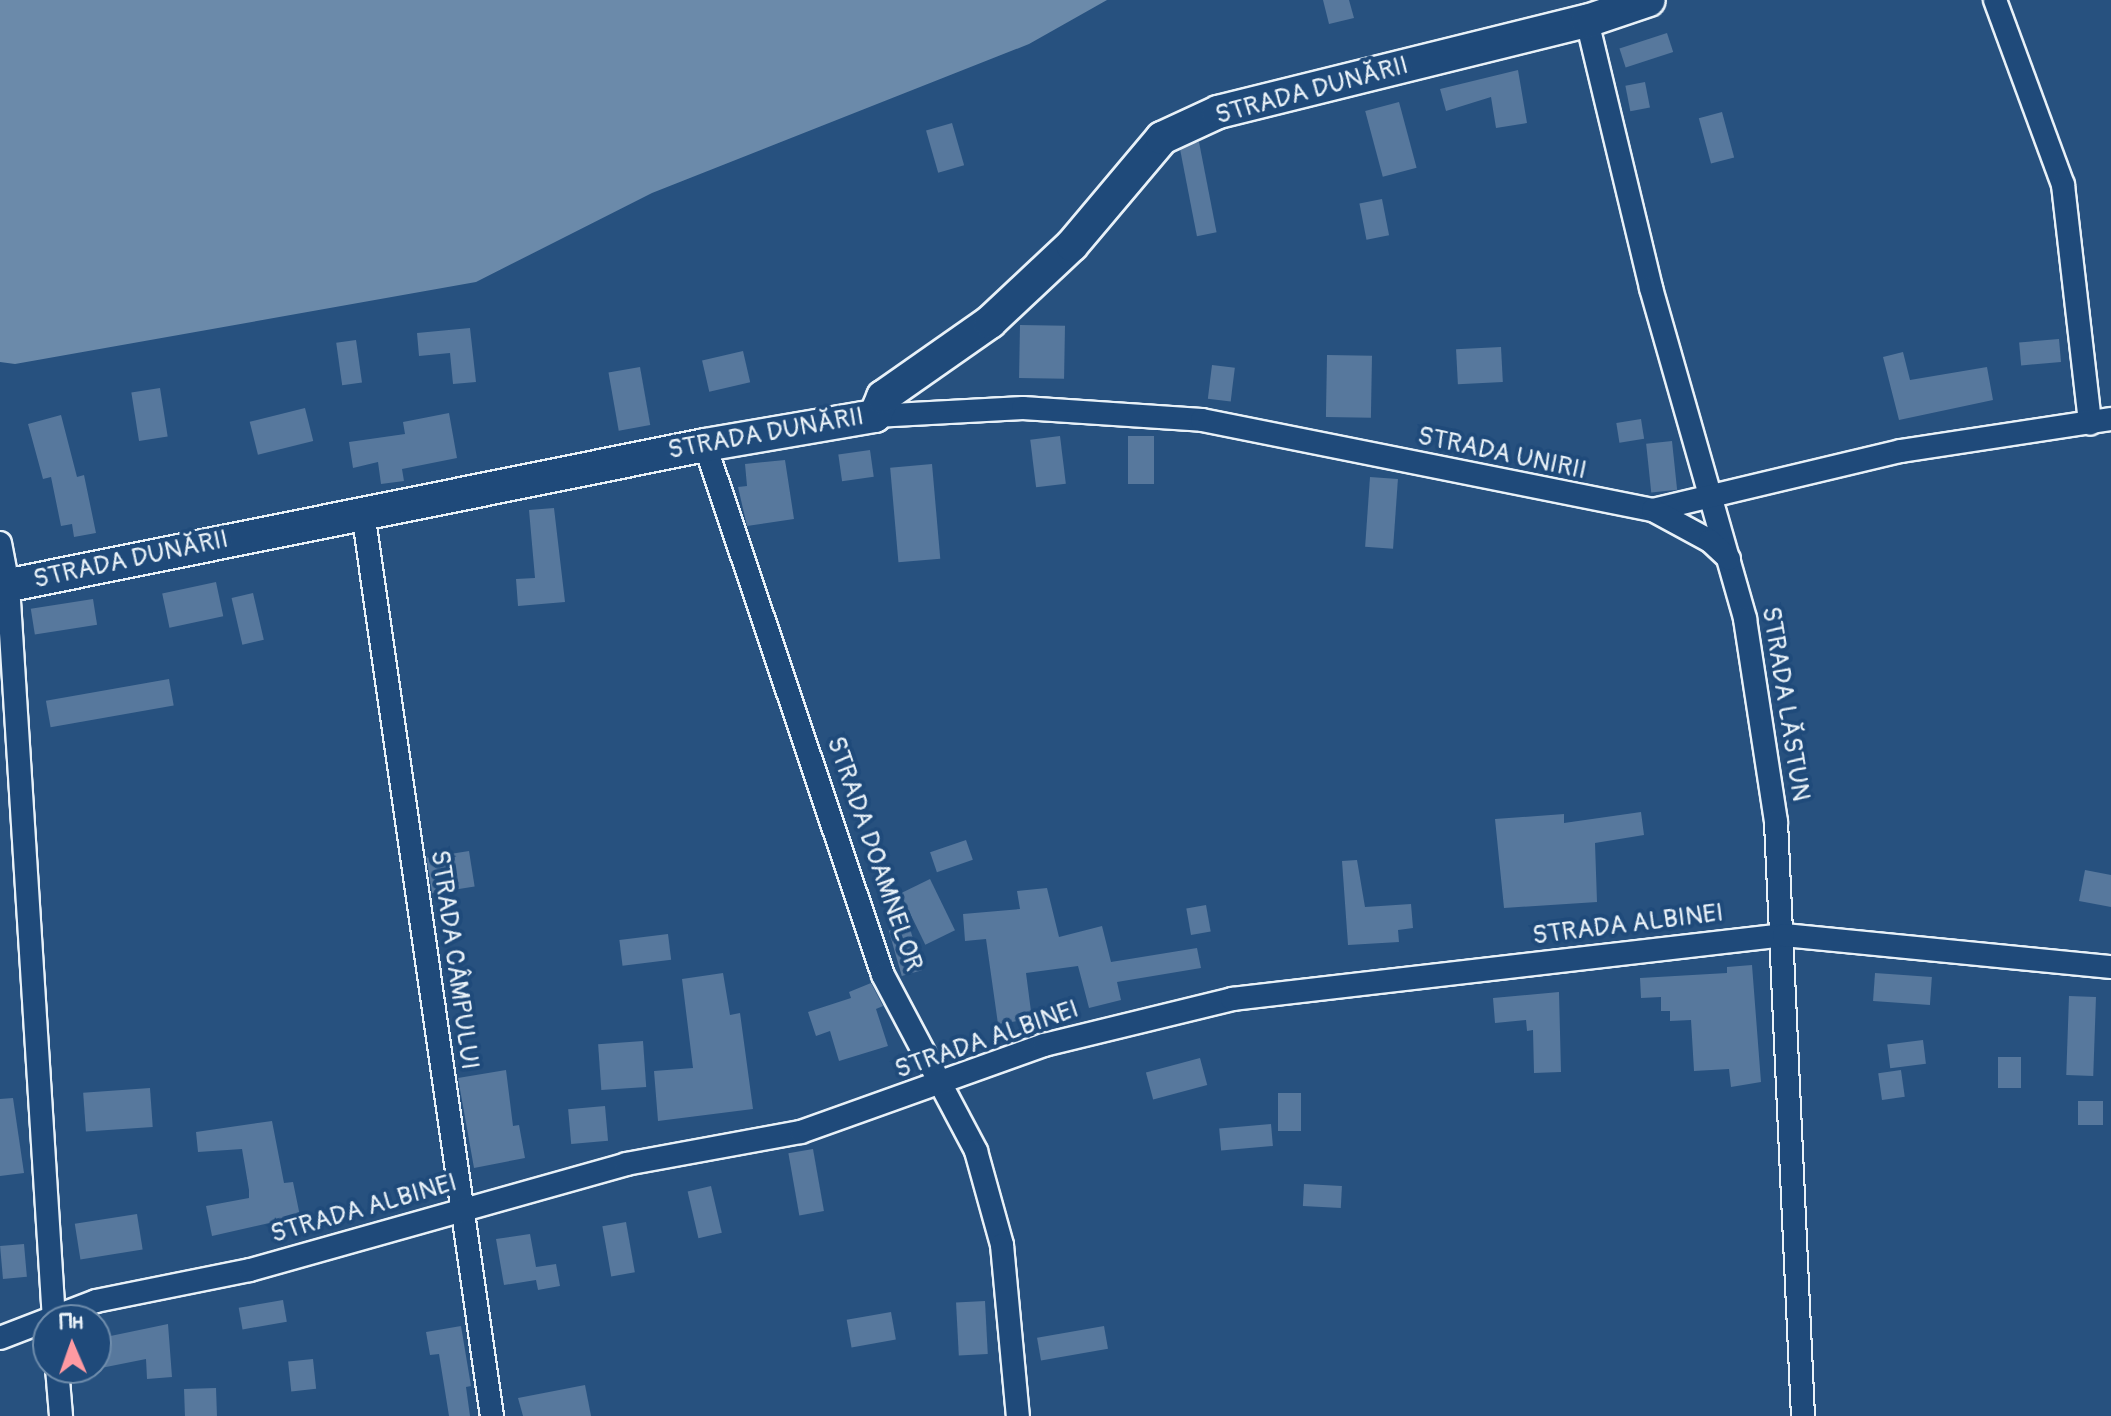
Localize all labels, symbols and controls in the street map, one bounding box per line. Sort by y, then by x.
street label: STRADA DUNĂRII [1212,50,1412,132]
street label: STRADA DUNĂRII [665,401,867,467]
street label: STRADA UNIRII [1415,421,1589,487]
street label: STRADA DUNĂRII [31,524,231,596]
street label: STRADA LĂSTUN [1754,604,1816,804]
street label: STRADA DOAMNELOR [819,733,929,975]
street label: STRADA CÂMPULUI [423,848,485,1072]
street label: STRADA ALBINEI [1531,898,1725,952]
street label: STRADA ALBINEI [891,994,1083,1086]
street label: STRADA ALBINEI [267,1167,461,1251]
north arrow [32,1304,112,1384]
text: Пн [59,1308,84,1336]

